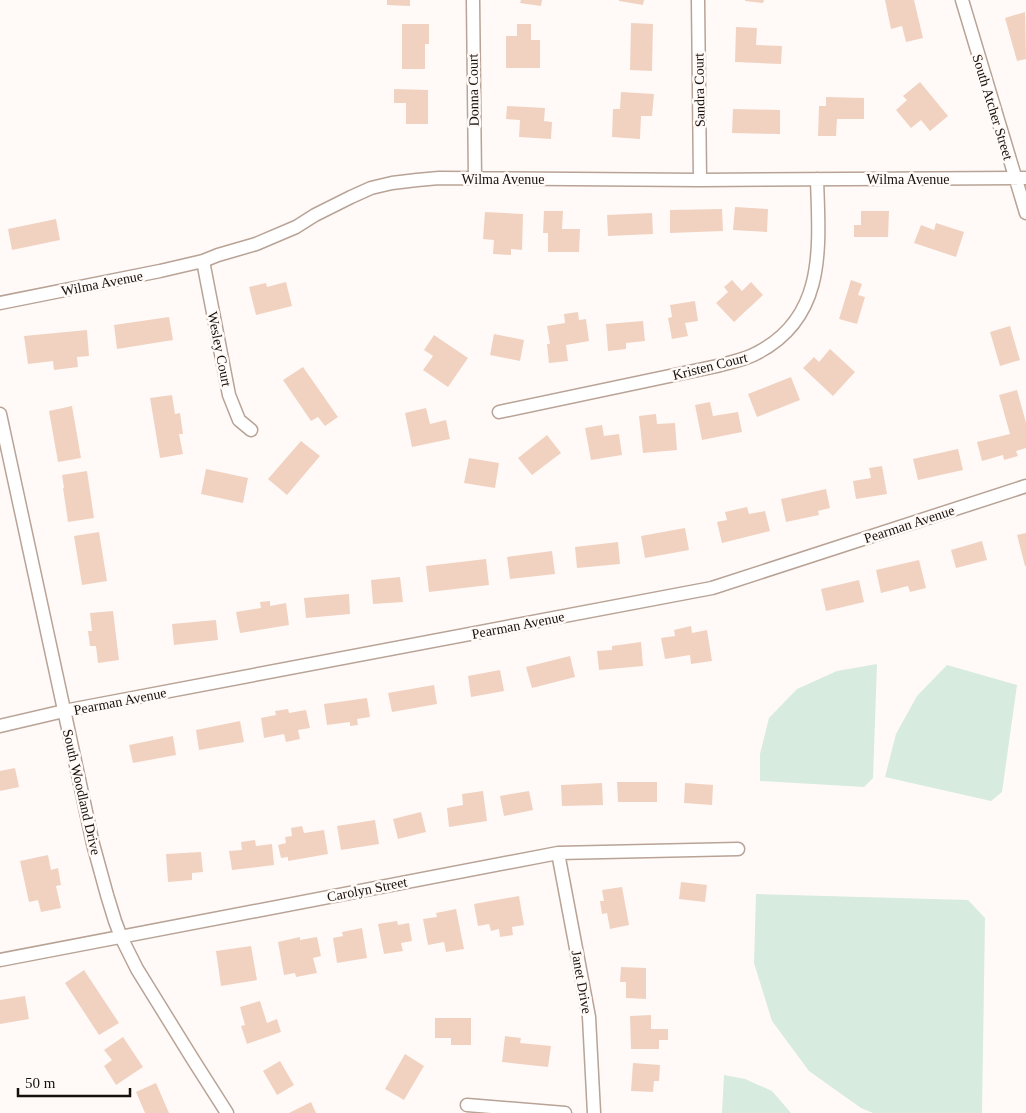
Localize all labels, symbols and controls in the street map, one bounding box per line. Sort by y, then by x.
street label: Donna Court [465,53,482,126]
street label: Sandra Court [691,53,708,127]
street label: South Atcher Street [969,53,1016,162]
street label: Wilma Avenue [462,172,544,187]
street label: Wilma Avenue [867,172,949,187]
street label: Wilma Avenue [60,268,144,299]
street label: Wesley Court [205,310,234,388]
street label: Kristen Court [671,350,749,383]
street label: Pearman Avenue [862,503,956,546]
street label: Pearman Avenue [470,609,566,642]
street label: Pearman Avenue [72,685,168,718]
street label: South Woodland Drive [60,728,103,856]
street label: Carolyn Street [326,874,409,905]
street label: Janet Drive [569,949,594,1015]
scale bar [18,1066,130,1098]
text: 50 m [25,1075,56,1091]

